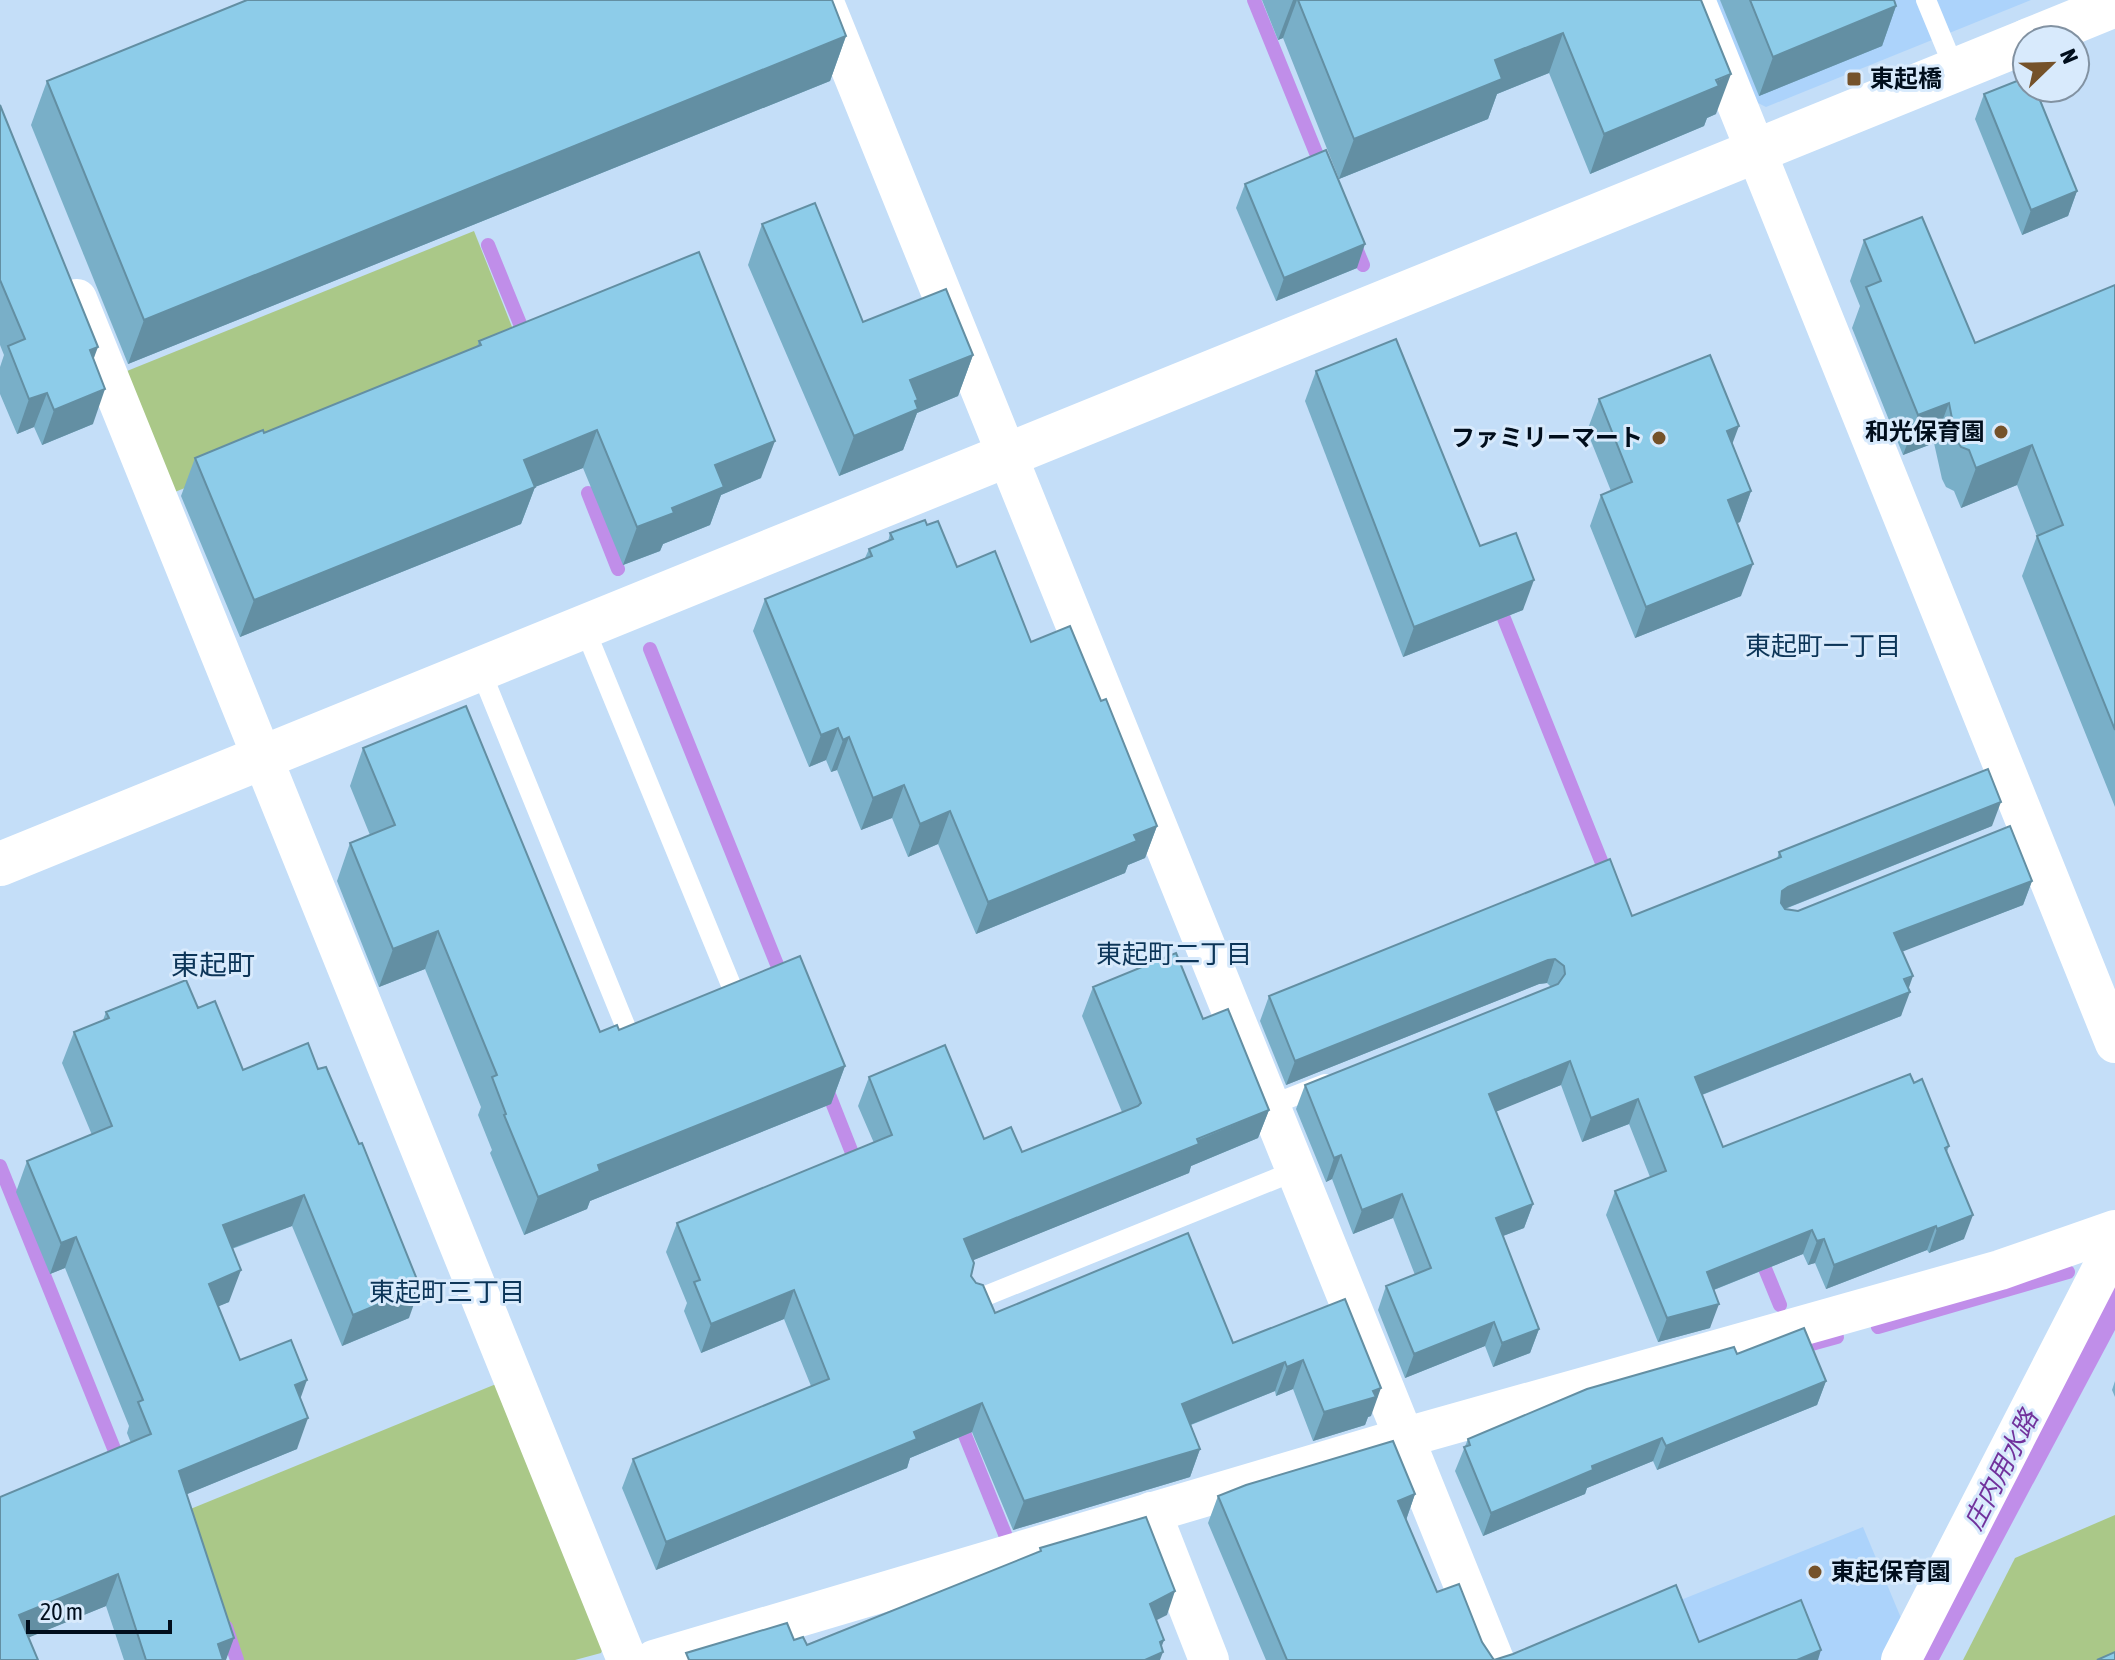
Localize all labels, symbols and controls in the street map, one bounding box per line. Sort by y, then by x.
north arrow [2011,24,2091,104]
text: N [2055,45,2084,67]
place label: 東起橋 [1870,65,1942,92]
marker: 東起橋 [1845,70,1863,88]
place label: 和光保育園 [1865,418,1985,445]
marker: 和光保育園 [1992,423,2010,441]
place label: ファミリーマート [1451,424,1643,451]
marker: ファミリーマート [1650,429,1668,447]
district label: 東起町一丁目 [1745,631,1901,661]
district label: 東起町二丁目 [1096,939,1252,969]
district label: 東起町 [171,949,255,981]
district label: 東起町三丁目 [369,1277,525,1307]
water label: 庄内用水路 [1958,1403,2045,1535]
place label: 東起保育園 [1831,1558,1951,1585]
marker: 東起保育園 [1806,1563,1824,1581]
scale bar [28,1584,170,1634]
text: 20 m [40,1598,83,1625]

